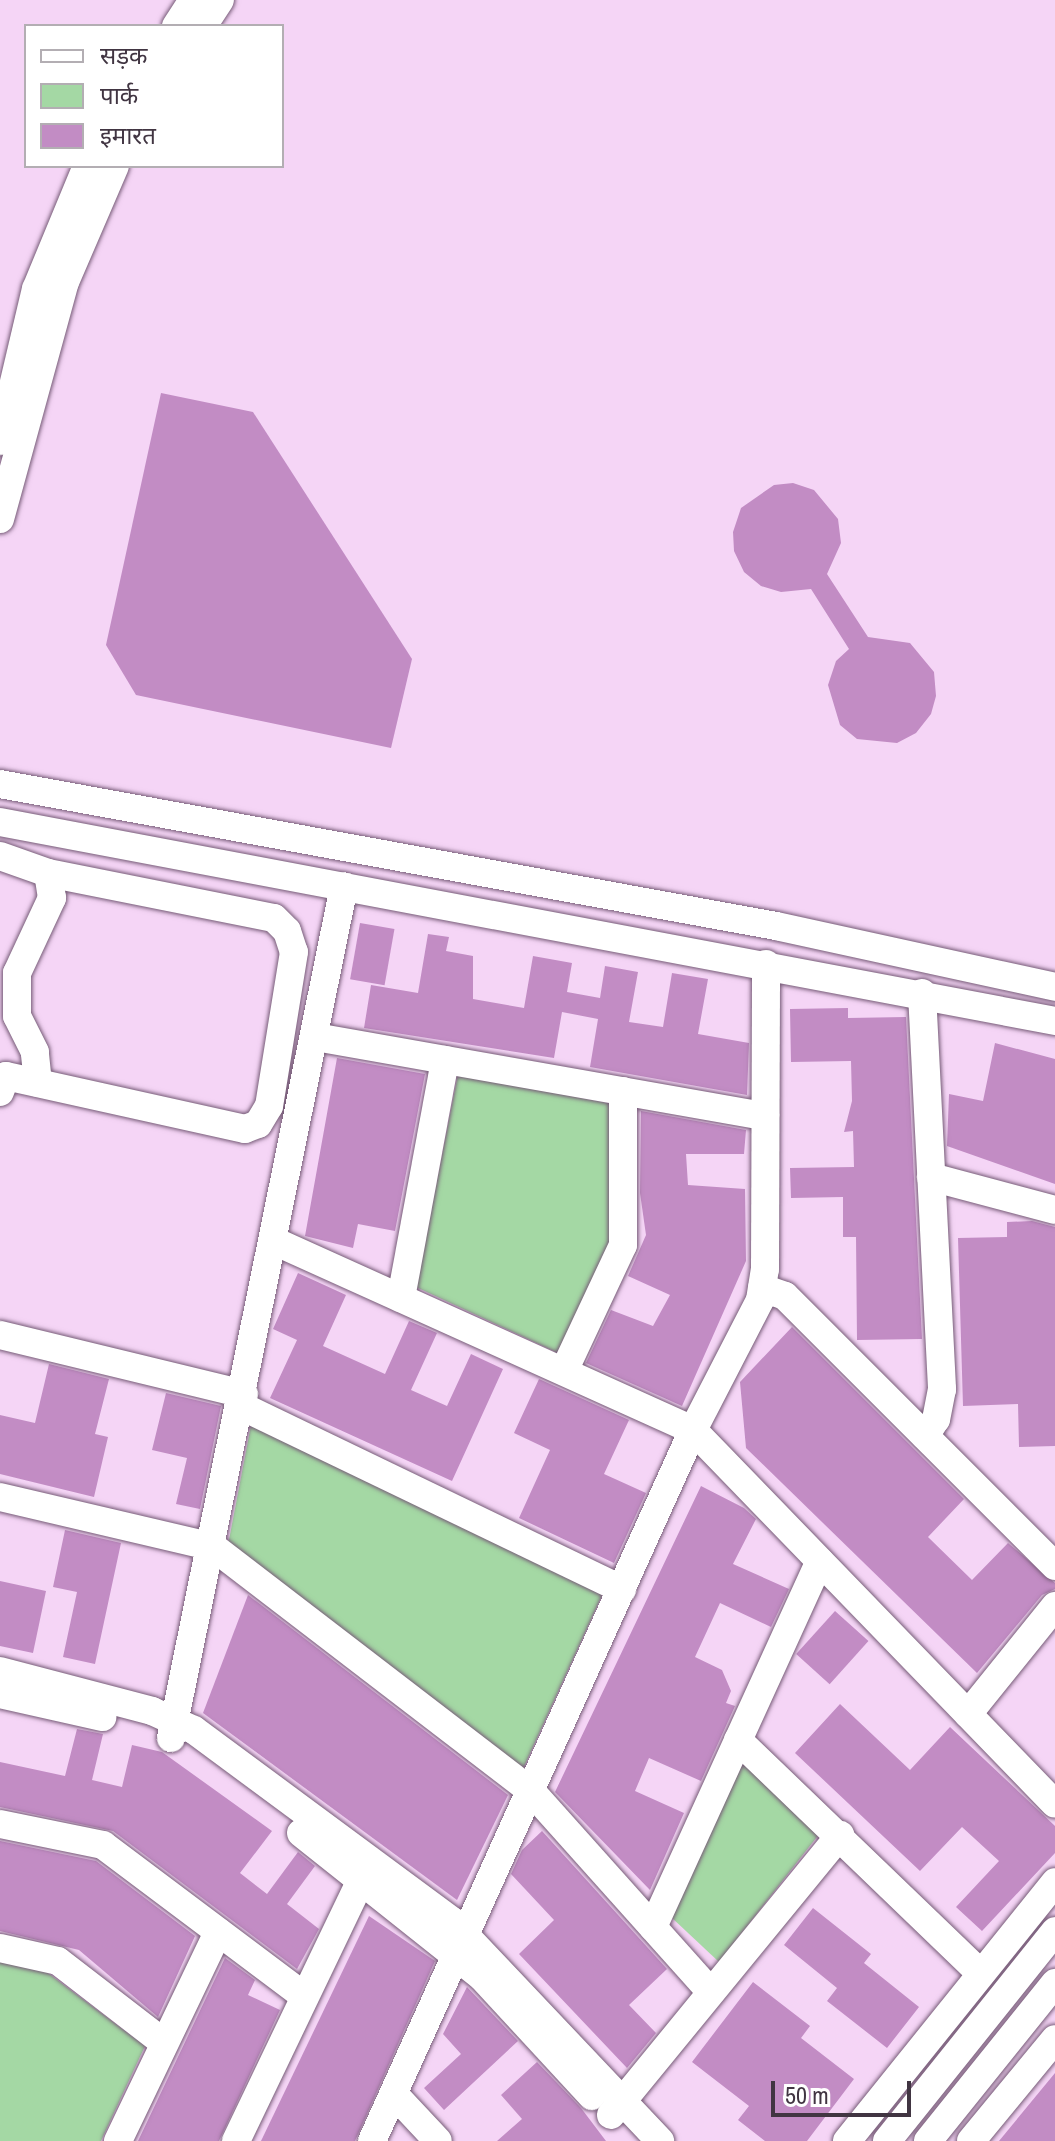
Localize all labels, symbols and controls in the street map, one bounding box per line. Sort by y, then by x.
legend [24,24,284,168]
text: सड़क [100,39,148,71]
text: पार्क [100,79,138,111]
text: इमारत [100,119,156,151]
scale bar [775,2065,915,2115]
text: 50 m [785,2079,829,2111]

